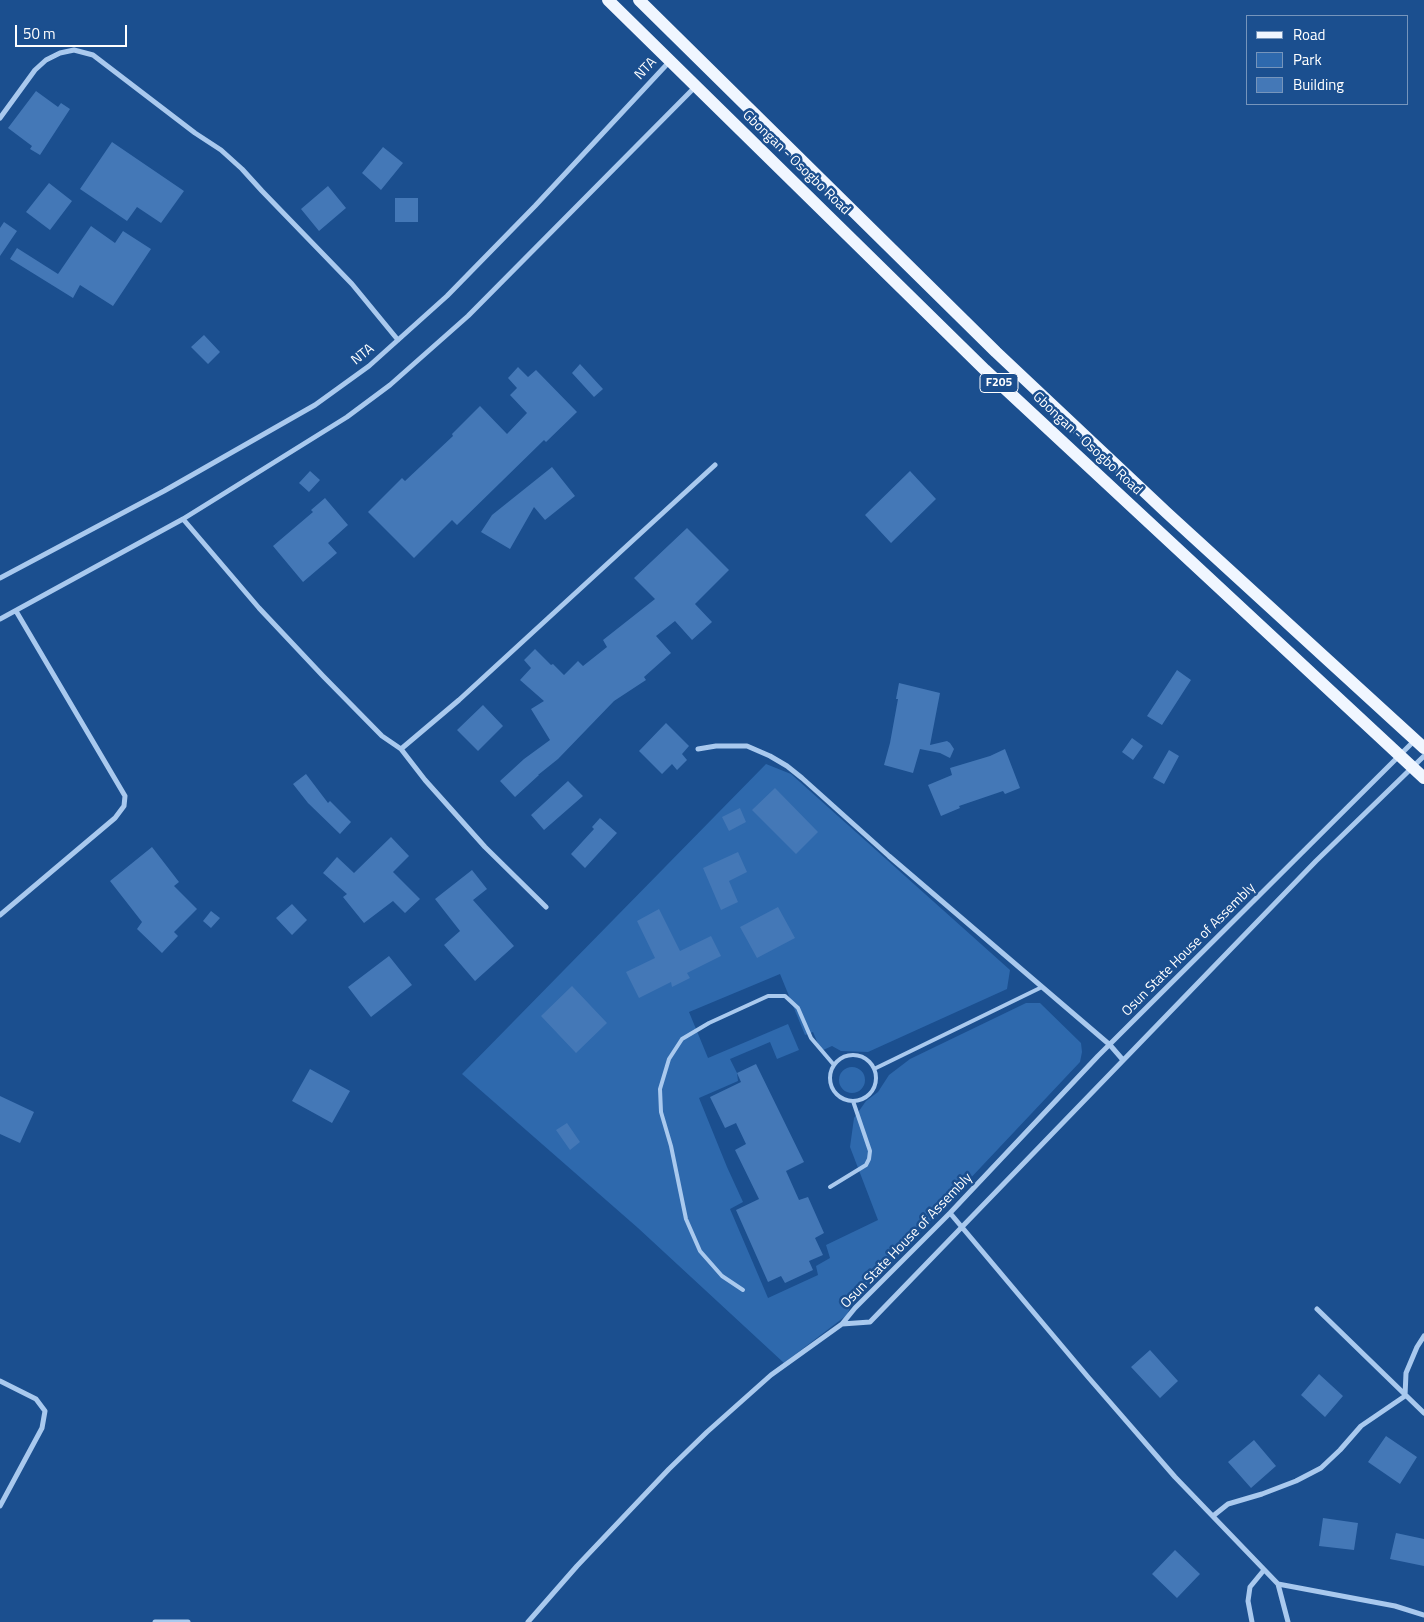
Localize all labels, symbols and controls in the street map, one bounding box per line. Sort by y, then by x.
scale bar [18,15,130,47]
legend [1246,15,1409,105]
text: 50 m [23,22,56,45]
text: Road [1293,23,1325,46]
text: Park [1293,48,1322,71]
street label: NTA [631,54,661,84]
text: Building [1293,73,1344,96]
street label: Gbongan - Osogbo Road [739,107,853,219]
street label: NTA [348,341,378,369]
road number: F205 [980,373,1018,392]
street label: Gbongan - Osogbo Road [1029,389,1145,499]
street label: Osun State House of Assembly [1119,880,1259,1020]
street label: Osun State House of Assembly [838,1170,976,1312]

